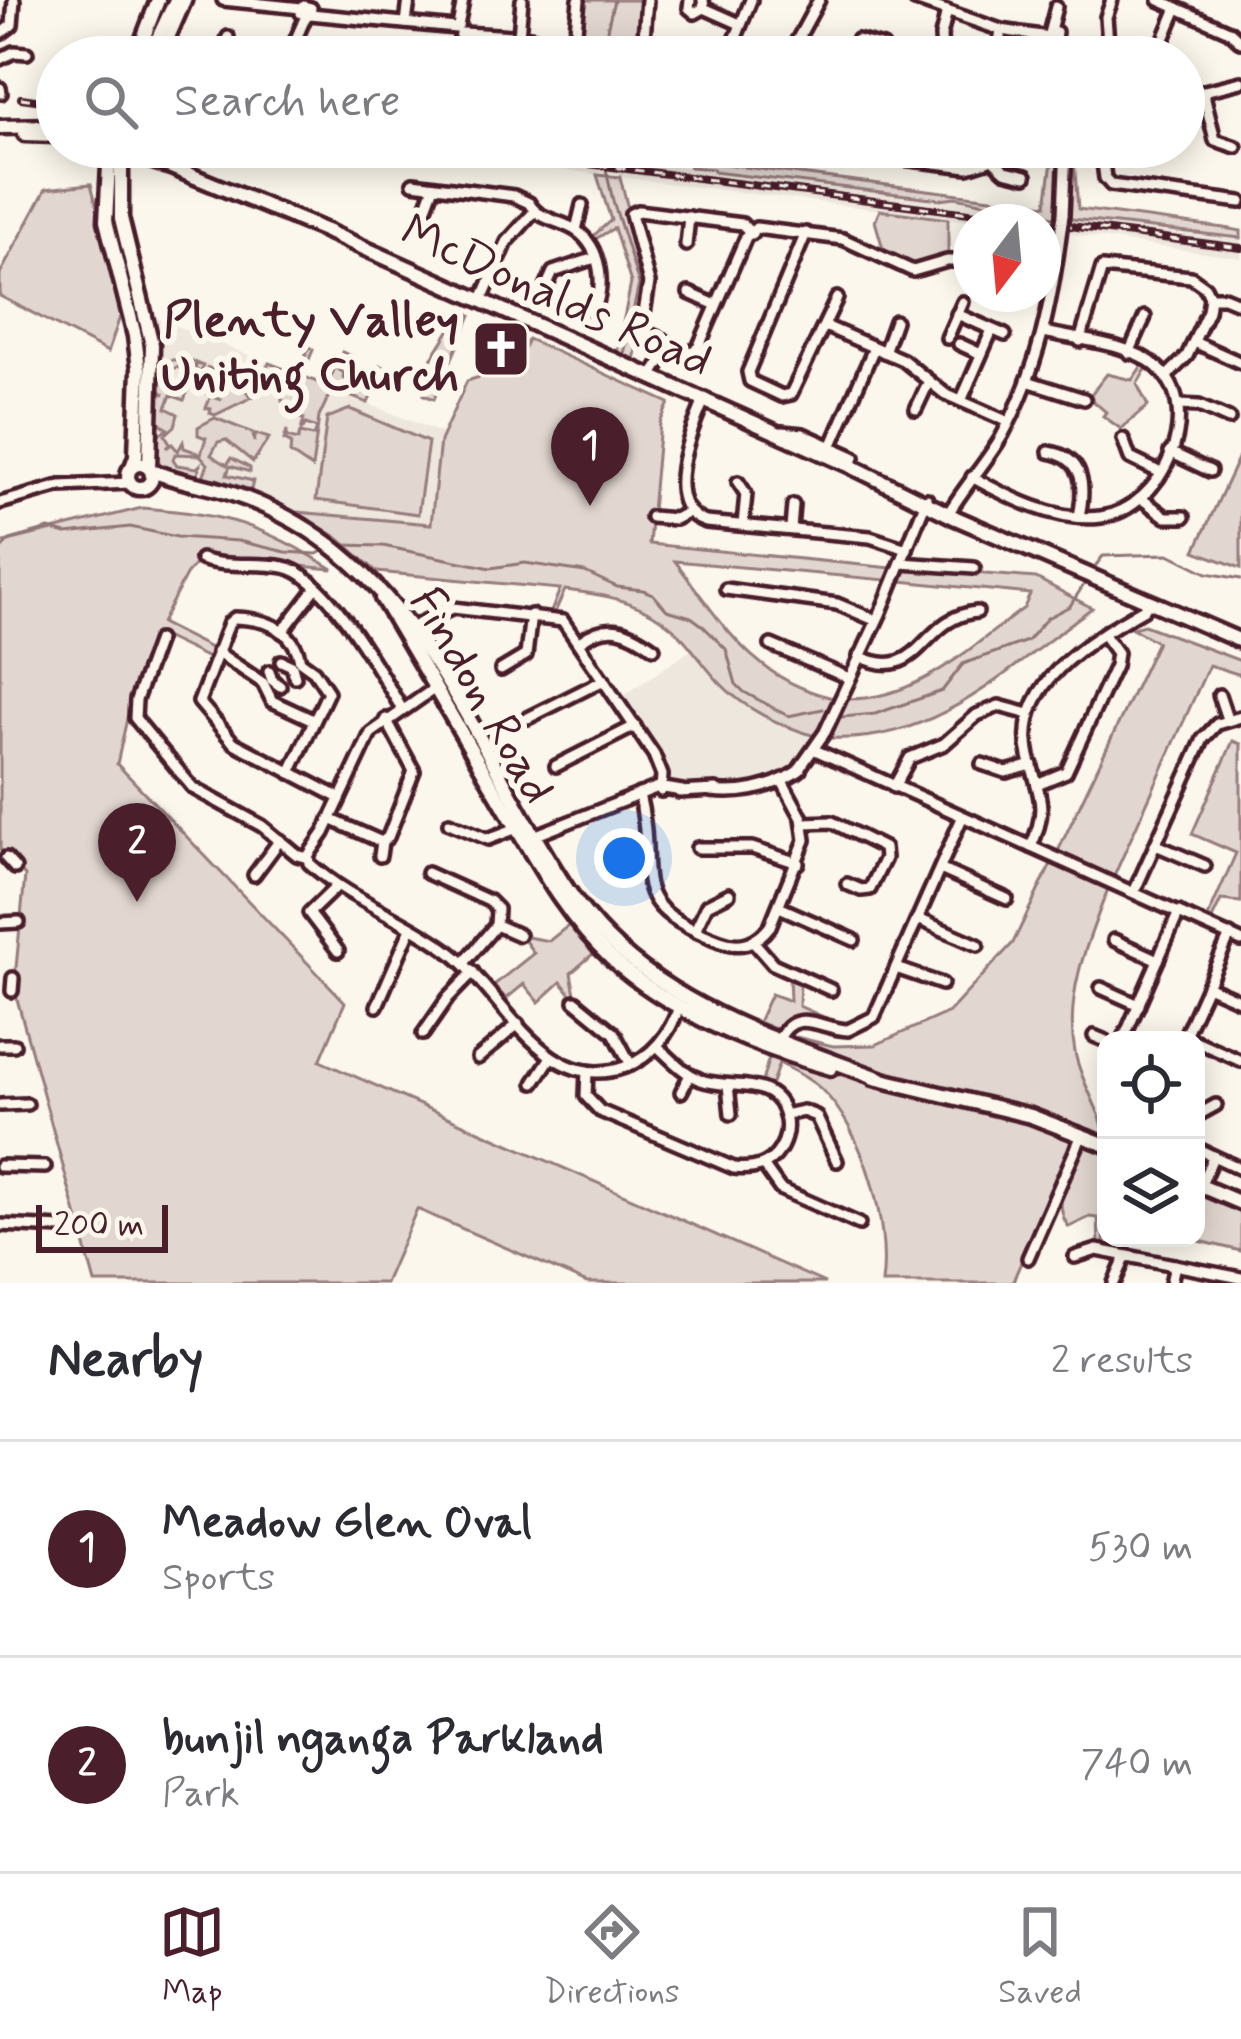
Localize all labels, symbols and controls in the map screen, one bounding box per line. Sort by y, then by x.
search box [36,36,1205,168]
icon: search [78,69,144,135]
text: Search here [174,73,401,132]
street label: McDonalds Road [391,200,721,394]
north arrow [953,204,1061,312]
place label: Plenty Valley Uniting Church [161,290,459,414]
church icon: Plenty Valley Uniting Church [470,318,532,380]
pin: 1 [551,407,629,506]
street label: Findon Road [394,576,568,816]
pin: 2 [98,803,176,902]
your location [594,828,654,888]
map controls [1097,1031,1205,1247]
button: locate [1097,1031,1205,1139]
button: layers [1097,1139,1205,1247]
scale bar [36,1199,168,1252]
text: 200 m [54,1204,144,1248]
text: Nearby [48,1328,203,1394]
text: 2 results [1051,1336,1193,1387]
text: Meadow Glen Oval [162,1494,532,1553]
text: 1 [78,1523,96,1574]
text: 530 m [1088,1523,1193,1574]
text: Sports [162,1553,275,1604]
text: bunjil nganga Parkland [162,1710,604,1769]
text: 2 [77,1739,97,1790]
text: 740 m [1081,1739,1193,1790]
text: Park [162,1769,240,1820]
tab: Map [159,1899,225,2015]
tab: Directions [544,1899,680,2015]
tab: Saved [998,1899,1082,2015]

